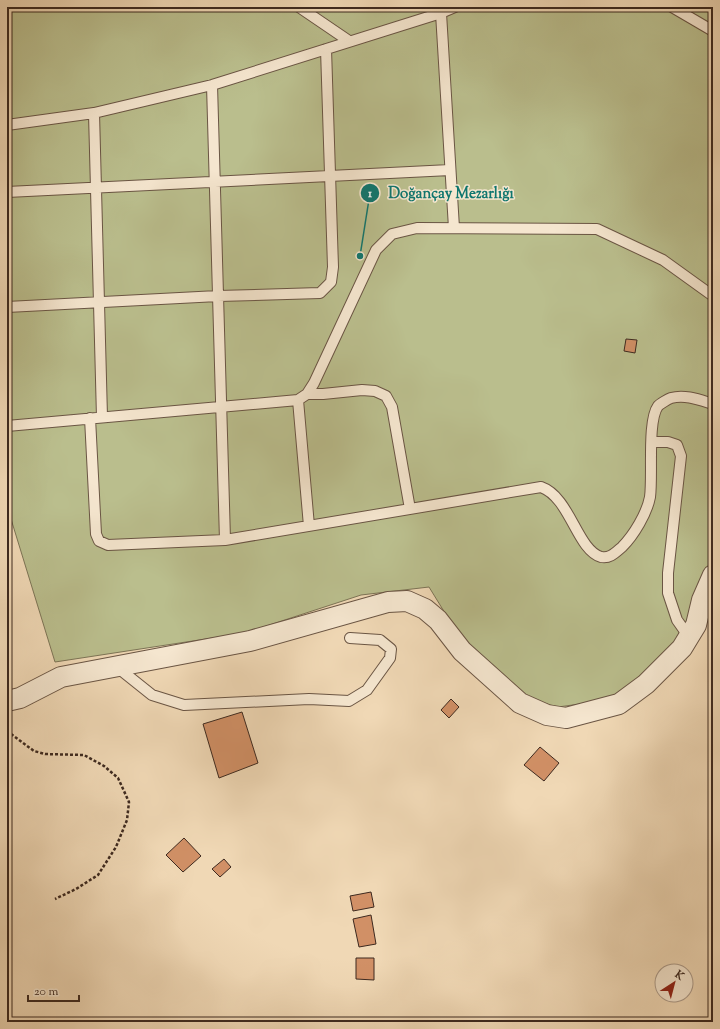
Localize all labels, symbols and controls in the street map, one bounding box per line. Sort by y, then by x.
callout: Doğançay Mezarlığı [360,179,522,206]
text: Doğançay Mezarlığı [388,184,515,205]
text: 1 [367,185,373,203]
north arrow [654,963,694,1003]
text: K [671,966,687,985]
scale bar [28,977,79,1003]
text: 20 m [34,983,59,1001]

